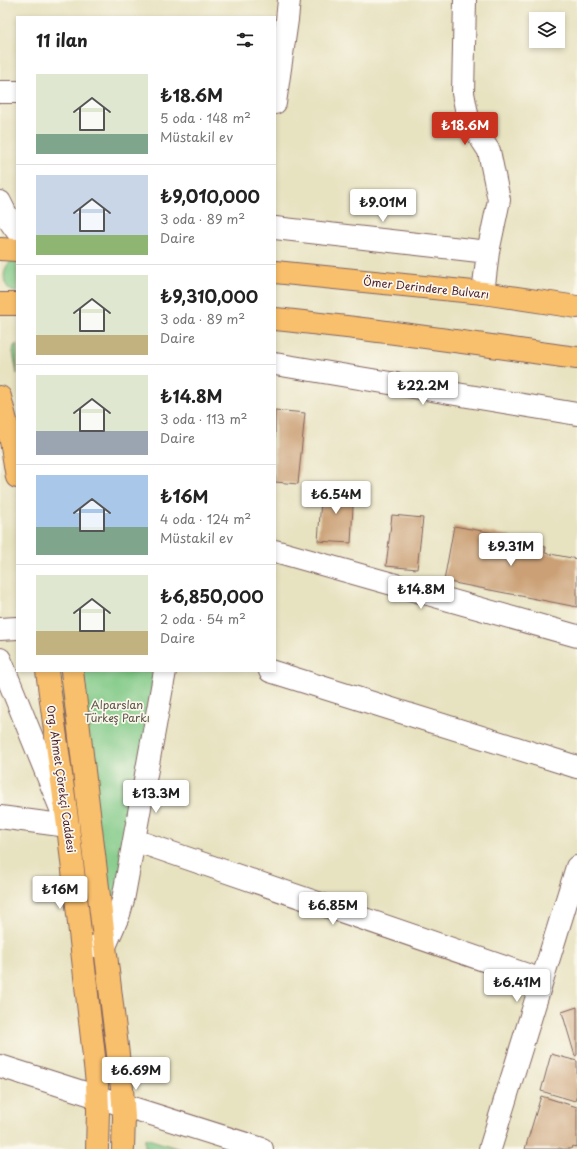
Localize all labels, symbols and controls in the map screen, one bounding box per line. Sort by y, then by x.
map controls [529,12,565,48]
button: layers [529,12,565,48]
text: 11 ilan [36,27,88,53]
icon: filters [234,29,256,51]
text: ₺18.6M [160,82,223,108]
icon: home [68,90,116,138]
text: 5 oda · 148 m² [160,108,251,127]
pin: ₺18.6M [432,112,498,146]
text: ₺18.6M [441,115,489,134]
text: Müstakil ev [160,127,233,146]
text: ₺9,010,000 [160,183,260,209]
pin: ₺9.01M [350,189,416,223]
icon: home [68,191,116,239]
text: ₺9.01M [359,192,407,211]
text: 3 oda · 89 m² [160,209,245,228]
text: Daire [160,228,195,247]
street label: Ömer Derindere Bulvarı [362,272,490,303]
text: ₺9,310,000 [160,283,258,309]
icon: home [68,291,116,339]
text: 3 oda · 89 m² [160,309,245,328]
text: Daire [160,328,195,347]
pin: ₺22.2M [390,372,456,406]
text: ₺22.2M [397,375,449,394]
text: ₺14.8M [160,383,223,409]
icon: home [68,391,116,439]
text: 3 oda · 113 m² [160,409,247,428]
text: Daire [160,428,195,447]
pin: ₺6.54M [303,481,369,515]
text: ₺16M [160,483,208,509]
text: ₺6.54M [311,484,361,503]
icon: home [68,491,116,539]
text: 4 oda · 124 m² [160,509,251,528]
text: Müstakil ev [160,528,233,547]
pin: ₺9.31M [478,533,544,567]
text: ₺9.31M [488,536,534,555]
pin: ₺14.8M [388,576,454,610]
text: ₺14.8M [397,579,445,598]
text: ₺6,850,000 [160,583,264,609]
icon: home [68,591,116,639]
text: 2 oda · 54 m² [160,609,246,628]
text: Daire [160,628,195,647]
park label: Alparslan Türkeş Parkı [84,696,150,726]
street label: Org. Ahmet Çörekçi Caddesi [43,704,80,854]
pin: ₺13.3M [123,780,189,814]
text: ₺13.3M [132,783,180,802]
pin: ₺16M [36,876,84,910]
text: ₺16M [42,879,79,898]
pin: ₺6.85M [300,892,366,926]
text: ₺6.85M [308,895,358,914]
pin: ₺6.41M [484,969,550,1003]
text: ₺6.41M [493,972,541,991]
pin: ₺6.69M [103,1057,169,1091]
text: ₺6.69M [111,1060,161,1079]

